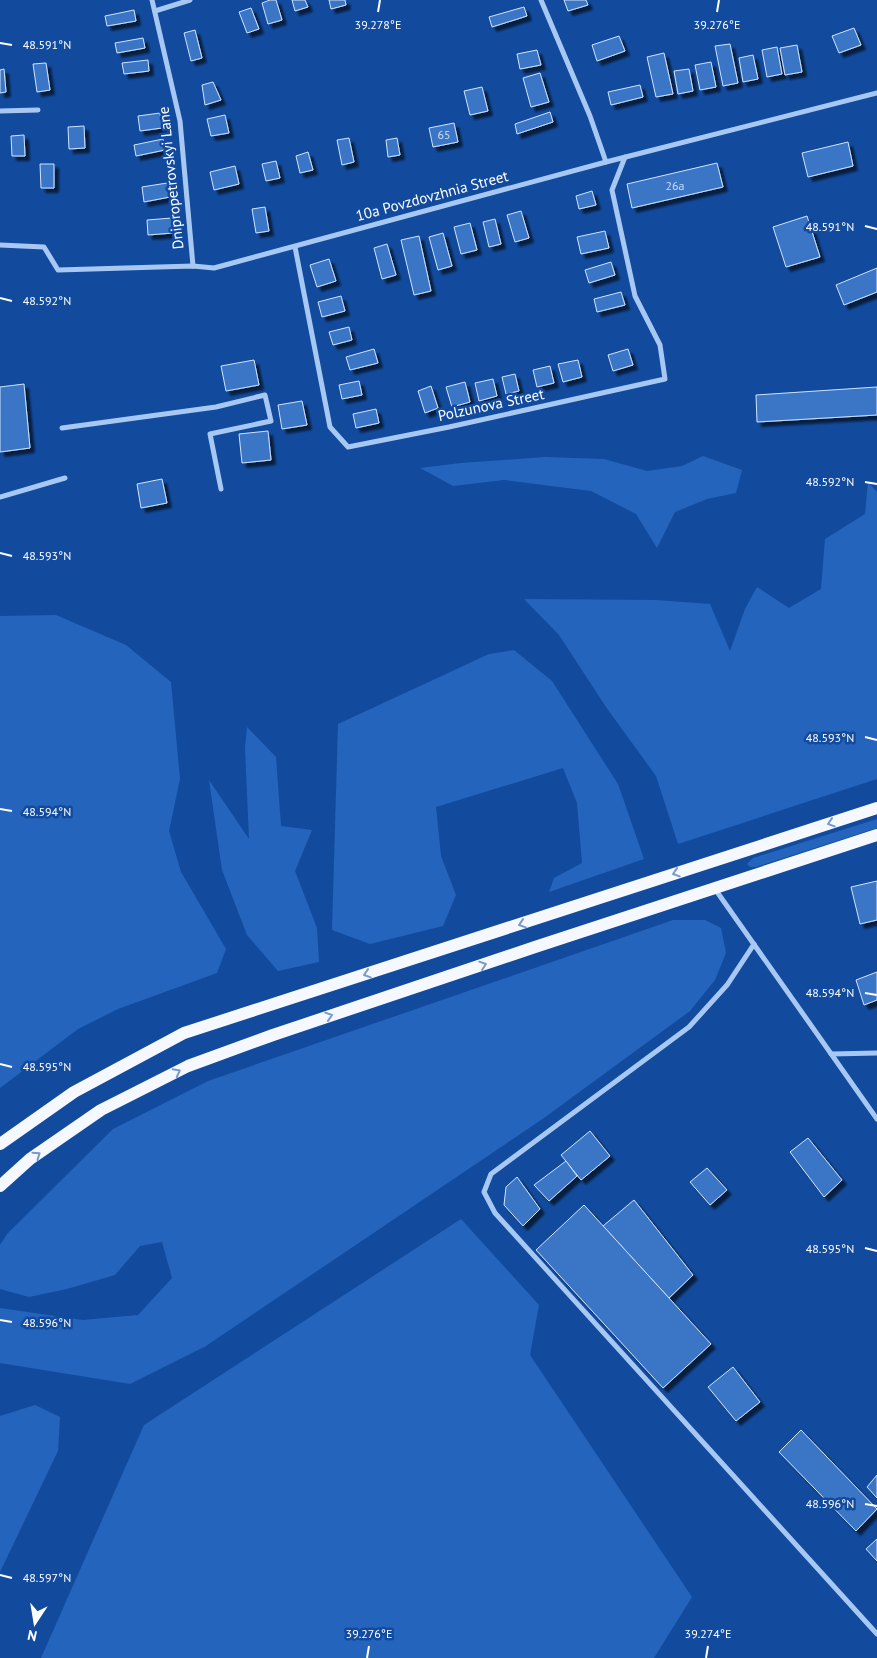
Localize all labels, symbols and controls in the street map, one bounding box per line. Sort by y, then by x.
text: 39.278°E [355,17,401,32]
text: 39.276°E [694,17,740,32]
text: 48.591°N [23,37,71,52]
street label: Dnipropetrovskyi Lane [154,106,187,250]
house number: 65 [437,127,451,142]
street label: 10a Povzdovzhnia Street [353,166,510,225]
house number: 26а [665,178,685,193]
text: 48.591°N [806,219,854,234]
text: 48.592°N [23,293,71,308]
street label: Polzunova Street [436,384,546,425]
text: 48.592°N [806,474,854,489]
text: 48.593°N [23,548,71,563]
text: 48.593°N [806,730,854,745]
text: 48.594°N [23,804,71,819]
one-way arrow [827,817,835,827]
one-way arrow [672,867,681,877]
one-way arrow [518,918,526,928]
one-way arrow [479,961,487,971]
one-way arrow [363,969,372,979]
text: 48.594°N [806,985,854,1000]
one-way arrow [325,1012,333,1022]
text: 48.595°N [23,1059,71,1074]
one-way arrow [171,1068,180,1078]
one-way arrow [32,1152,41,1161]
text: 48.595°N [806,1241,854,1256]
text: 48.596°N [23,1315,71,1330]
text: 48.596°N [806,1496,854,1511]
text: 48.597°N [23,1570,71,1585]
north arrow [10,1598,60,1648]
text: N [26,1626,39,1645]
text: 39.276°E [346,1626,392,1641]
text: 39.274°E [685,1626,731,1641]

